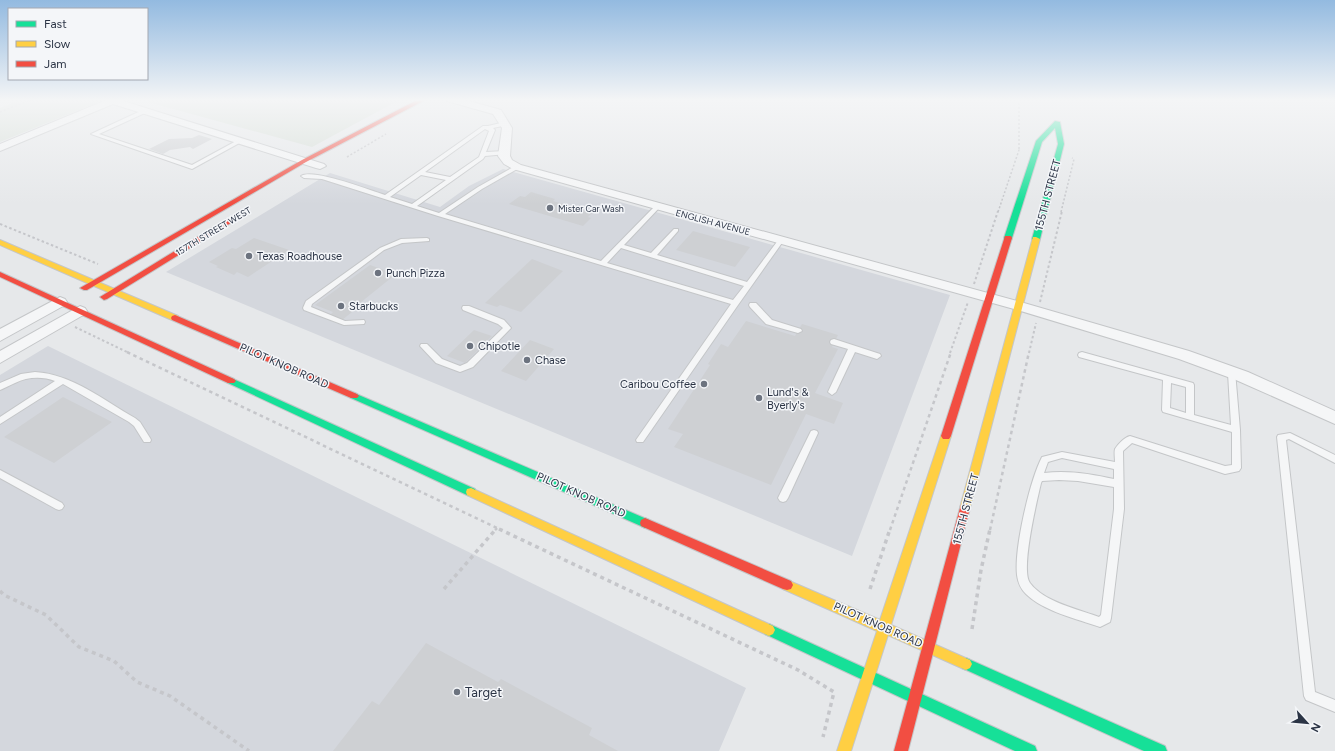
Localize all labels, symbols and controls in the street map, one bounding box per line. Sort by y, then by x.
legend [8,8,148,80]
text: Fast [44,17,67,31]
text: Slow [44,37,71,51]
text: Jam [44,57,67,71]
street label: 155TH STREET [1032,158,1064,232]
marker: Mister Car Wash [545,203,555,213]
place label: Mister Car Wash [558,203,624,214]
street label: 157TH STREET WEST [173,204,253,258]
street label: ENGLISH AVENUE [675,207,751,237]
place label: Texas Roadhouse [257,250,342,263]
marker: Texas Roadhouse [244,251,254,261]
place label: Punch Pizza [386,267,445,280]
marker: Punch Pizza [373,268,383,278]
place label: Starbucks [349,300,398,313]
marker: Starbucks [336,301,346,311]
place label: Chipotle [478,340,520,353]
street label: PILOT KNOB ROAD [238,341,331,392]
marker: Chipotle [465,341,475,351]
place label: Chase [535,354,566,367]
marker: Chase [522,355,532,365]
place label: Caribou Coffee [620,378,696,391]
marker: Caribou Coffee [699,379,709,389]
place label: Lund's & Byerly's [767,386,809,412]
marker: Lund's & Byerly's [754,393,764,403]
street label: PILOT KNOB ROAD [535,470,628,521]
street label: 155TH STREET [950,472,982,546]
street label: PILOT KNOB ROAD [832,600,925,651]
place label: Target [465,685,502,700]
marker: Target [452,687,462,697]
north arrow [1287,703,1327,743]
text: N [1308,721,1323,734]

